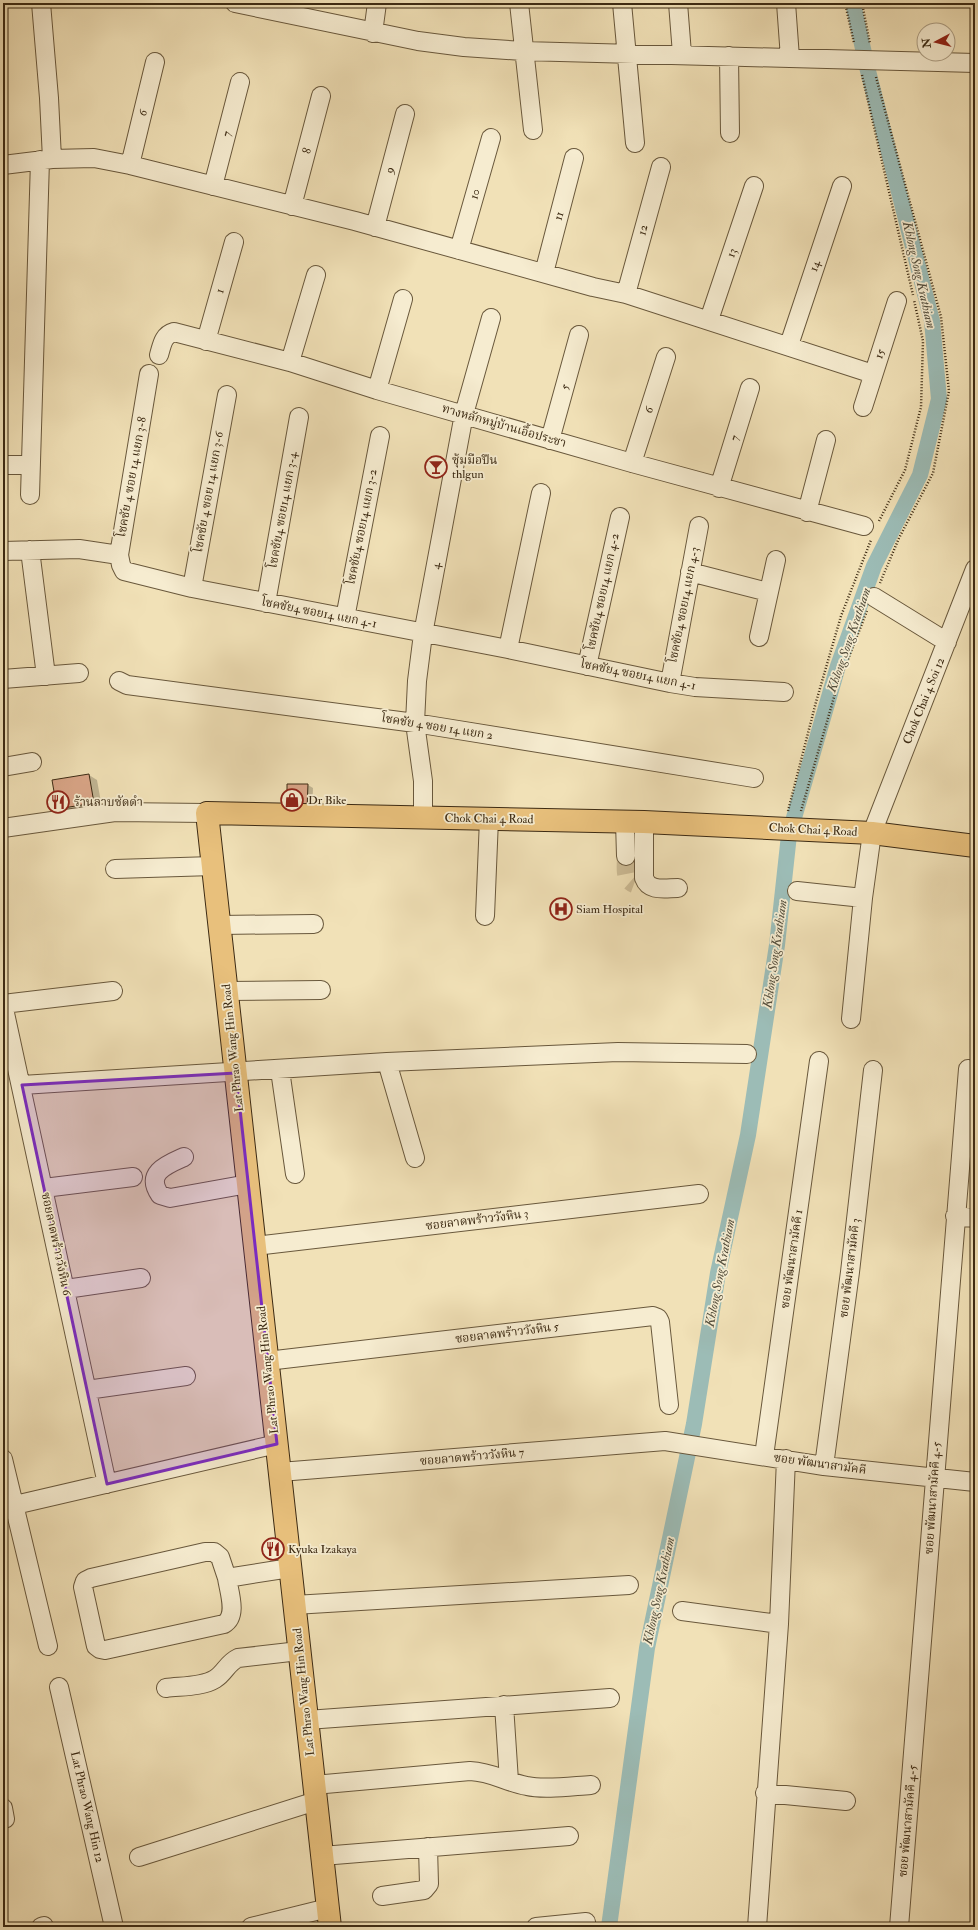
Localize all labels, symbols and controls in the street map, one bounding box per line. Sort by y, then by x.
north arrow [916,22,956,62]
text: N [919,36,934,50]
street label: 6 [135,107,151,118]
street label: 7 [219,129,235,139]
street label: 8 [299,146,315,156]
street label: 9 [382,165,398,176]
street label: 10 [466,187,484,201]
street label: 11 [551,210,567,222]
water label: Khlong Song Krathiam [899,219,939,330]
street label: 12 [634,223,652,237]
street label: 13 [723,246,741,260]
street label: 14 [806,258,824,274]
street label: 1 [212,287,228,295]
street label: 15 [871,346,889,361]
street label: 5 [557,382,573,392]
street label: ทางหลักหมู่บ้านเอื้อประชา [440,399,568,451]
street label: 6 [641,404,657,415]
street label: โชคชัย 4 ซอย 14 แยก 3-8 [112,415,150,539]
street label: โชคชัย 4 ซอย 14 แยก 3-6 [189,429,227,555]
street label: 7 [727,433,743,443]
street label: โชคชัย4 ซอย14 แยก 3-4 [263,450,301,570]
place label: ซุ้มมือปืน thlgun [452,453,498,482]
bar icon: ซุ้มมือปืน thlgun [423,454,449,480]
street label: โชคชัย4 ซอย14 แยก 3-2 [341,468,381,587]
street label: โชคชัย4 ซอย14 แยก 4-2 [581,532,623,653]
street label: โชคชัย4 ซอย14 แยก 4-3 [663,545,703,665]
street label: 4 [428,561,444,570]
water label: Khlong Song Krathiam [823,585,875,695]
street label: โชคชัย4 ซอย14 แยก 4-1 [259,592,379,632]
street label: โชคชัย4 ซอย14 แยก 4-1 [578,654,698,694]
street label: Chok Chai 4 Soi 12 [900,655,948,747]
street label: โชคชัย 4 ซอย 14 แยก 2 [379,709,494,743]
shop icon: Dr Bike [279,787,305,813]
restaurant icon: ร้านลาบซัดดำ [45,789,71,815]
place label: Dr Bike [308,793,346,808]
place label: ร้านลาบซัดดำ [74,795,143,810]
street label: Chok Chai 4 Road [444,811,534,827]
street label: Chok Chai 4 Road [768,820,858,840]
hospital icon: Siam Hospital [548,896,574,922]
water label: Khlong Song Krathiam [759,898,791,1010]
place label: Siam Hospital [576,902,643,917]
street label: Lat Phrao Wang Hin Road [219,983,247,1113]
street label: ซอยลาดพร้าววังหิน 6 [38,1191,74,1298]
street label: ซอยลาดพร้าววังหิน 3 [425,1206,529,1234]
street label: ซอย พัฒนาสามัคคี 1 [778,1208,806,1310]
water label: Khlong Song Krathiam [702,1217,738,1329]
street label: ซอย พัฒนาสามัคคี 3 [836,1217,864,1319]
street label: Lat Phrao Wang Hin Road [254,1305,282,1435]
street label: ซอยลาดพร้าววังหิน 5 [454,1319,560,1347]
street label: ซอย พัฒนาสามัคคี 4-5 [922,1441,944,1555]
street label: ซอยลาดพร้าววังหิน 7 [419,1445,525,1469]
street label: ซอย พัฒนาสามัคคี [773,1450,867,1478]
water label: Khlong Song Krathiam [640,1535,678,1647]
restaurant icon: Kyuka Izakaya [260,1536,286,1562]
place label: Kyuka Izakaya [288,1542,358,1557]
street label: Lat Phrao Wang Hin Road [290,1627,318,1757]
street label: Lat Phrao Wang Hin 12 [67,1750,107,1864]
street label: ซอย พัฒนาสามัคคี 4-5 [896,1764,920,1878]

